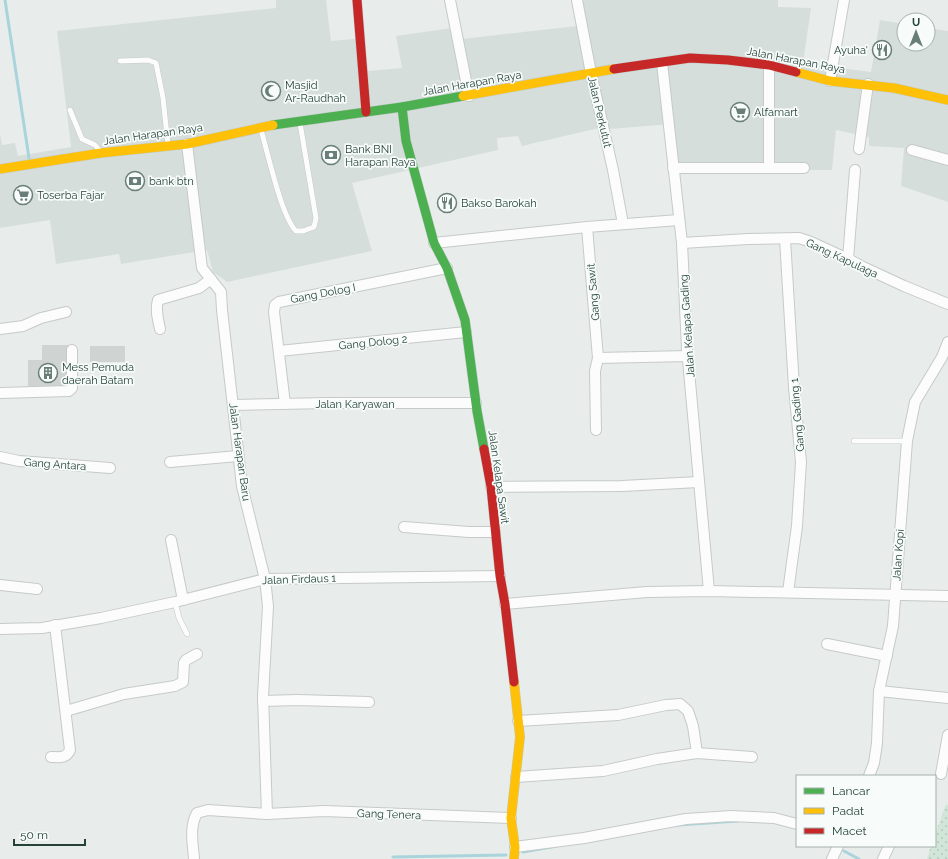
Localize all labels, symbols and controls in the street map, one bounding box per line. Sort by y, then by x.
north arrow [896,12,936,52]
text: U [912,16,920,29]
restaurant icon: Ayuha' [871,39,893,61]
place label: Ayuha' [834,44,868,57]
street label: Jalan Harapan Raya [746,45,846,76]
street label: Jalan Harapan Raya [422,68,522,99]
street label: Jalan Perkutut [585,75,614,149]
place label: Masjid Ar-Raudhah [285,79,346,105]
mosque icon: Masjid Ar-Raudhah [260,80,282,102]
supermarket icon: Alfamart [729,101,751,123]
place label: Alfamart [754,106,798,119]
street label: Jalan Harapan Raya [103,121,203,148]
place label: Bank BNI Harapan Raya [345,143,416,169]
bank icon: Bank BNI Harapan Raya [320,144,342,166]
bank icon: bank btn [124,170,146,192]
place label: bank btn [149,175,194,188]
supermarket icon: Toserba Fajar [12,184,34,206]
place label: Toserba Fajar [37,189,104,202]
restaurant icon: Bakso Barokah [436,192,458,214]
place label: Bakso Barokah [461,197,537,210]
street label: Gang Kapulaga [804,236,880,281]
street label: Gang Sawit [584,262,602,321]
street label: Jalan Kelapa Gading [677,274,698,378]
street label: Gang Dolog I [289,281,357,306]
street label: Gang Dolog 2 [338,332,408,353]
place label: Mess Pemuda daerah Batam [62,361,134,387]
building icon: Mess Pemuda daerah Batam [37,362,59,384]
street label: Gang Gading 1 [788,377,807,452]
street label: Jalan Karyawan [315,398,395,411]
street label: Jalan Harapan Baru [226,402,253,502]
street label: Jalan Kelapa Sawit [485,429,512,525]
street label: Gang Antara [23,456,87,473]
street label: Jalan Kopi [890,529,907,581]
street label: Jalan Firdaus 1 [262,572,337,587]
legend [796,775,936,847]
text: Lancar [832,784,871,798]
text: Padat [832,804,864,818]
street label: Gang Tenera [357,807,421,822]
scale bar [14,821,85,847]
text: Macet [832,824,867,838]
text: 50 m [20,828,48,842]

